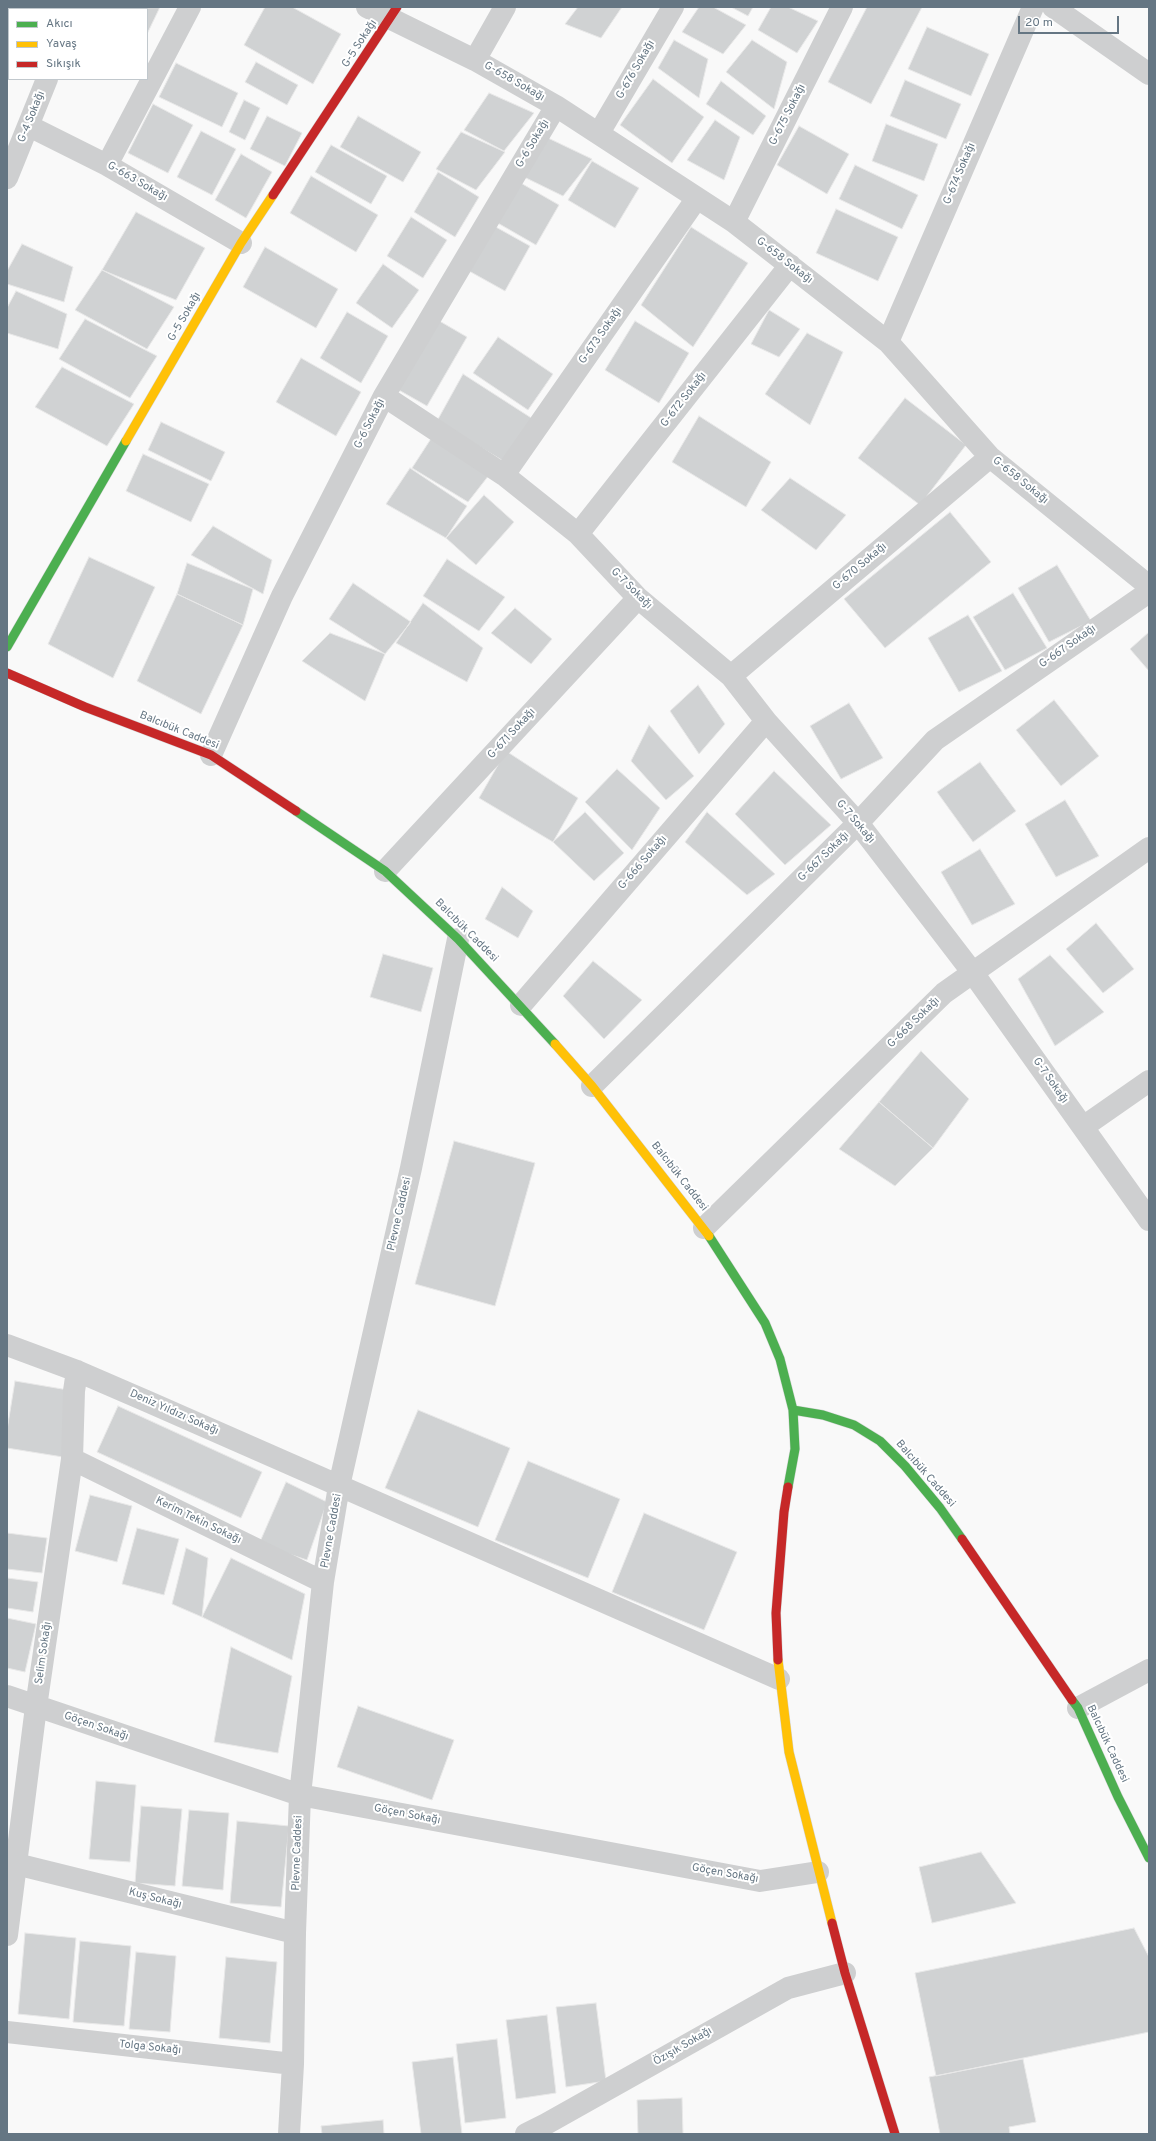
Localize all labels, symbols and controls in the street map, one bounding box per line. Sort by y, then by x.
legend [8,8,148,80]
scale bar [1020,8,1121,34]
text: 20 m [1025,15,1053,31]
text: Akıcı [46,16,73,32]
street label: G-5 Sokağı [340,18,380,70]
text: Yavaş [46,36,77,52]
street label: G-676 Sokağı [614,38,658,102]
text: Sıkışık [46,56,81,72]
street label: G-658 Sokağı [481,59,547,105]
street label: G-675 Sokağı [767,82,809,148]
street label: G-4 Sokağı [16,89,48,145]
street label: G-6 Sokağı [513,117,553,171]
street label: G-674 Sokağı [941,141,979,207]
street label: G-663 Sokağı [105,159,169,205]
street label: G-658 Sokağı [753,235,815,287]
street label: G-5 Sokağı [166,290,204,344]
street label: G-673 Sokağı [577,305,625,367]
street label: G-672 Sokağı [658,370,710,430]
street label: G-6 Sokağı [352,397,388,451]
street label: G-658 Sokağı [990,455,1050,507]
street label: G-670 Sokağı [830,541,890,593]
street label: G-7 Sokağı [608,566,654,612]
street label: G-667 Sokağı [1037,623,1099,671]
street label: G-671 Sokağı [485,706,539,762]
street label: Balcıbük Caddesi [137,709,221,753]
street label: G-7 Sokağı [833,798,877,846]
street label: G-667 Sokağı [796,829,852,885]
street label: G-666 Sokağı [616,833,670,893]
street label: Balcıbük Caddesi [432,897,500,965]
street label: G-668 Sokağı [885,995,943,1051]
street label: G-7 Sokağı [1029,1056,1071,1106]
street label: Balcıbük Caddesi [648,1140,710,1214]
street label: Plevne Caddesi [385,1176,415,1252]
street label: Deniz Yıldızı Sokağı [128,1387,220,1439]
street label: Balcıbük Caddesi [892,1438,958,1510]
street label: Plevne Caddesi [319,1493,345,1569]
street label: Kerim Tekin Sokağı [153,1495,243,1547]
street label: Selim Sokağı [33,1621,55,1685]
street label: Balcıbük Caddesi [1083,1703,1131,1785]
street label: Göçen Sokağı [62,1710,130,1744]
street label: Göçen Sokağı [373,1802,441,1828]
street label: Plevne Caddesi [290,1815,306,1891]
street label: Göçen Sokağı [691,1862,759,1886]
street label: Kuş Sokağı [127,1886,183,1912]
street label: Özışık Sokağı [651,2025,715,2069]
street label: Tolga Sokağı [118,2038,182,2058]

